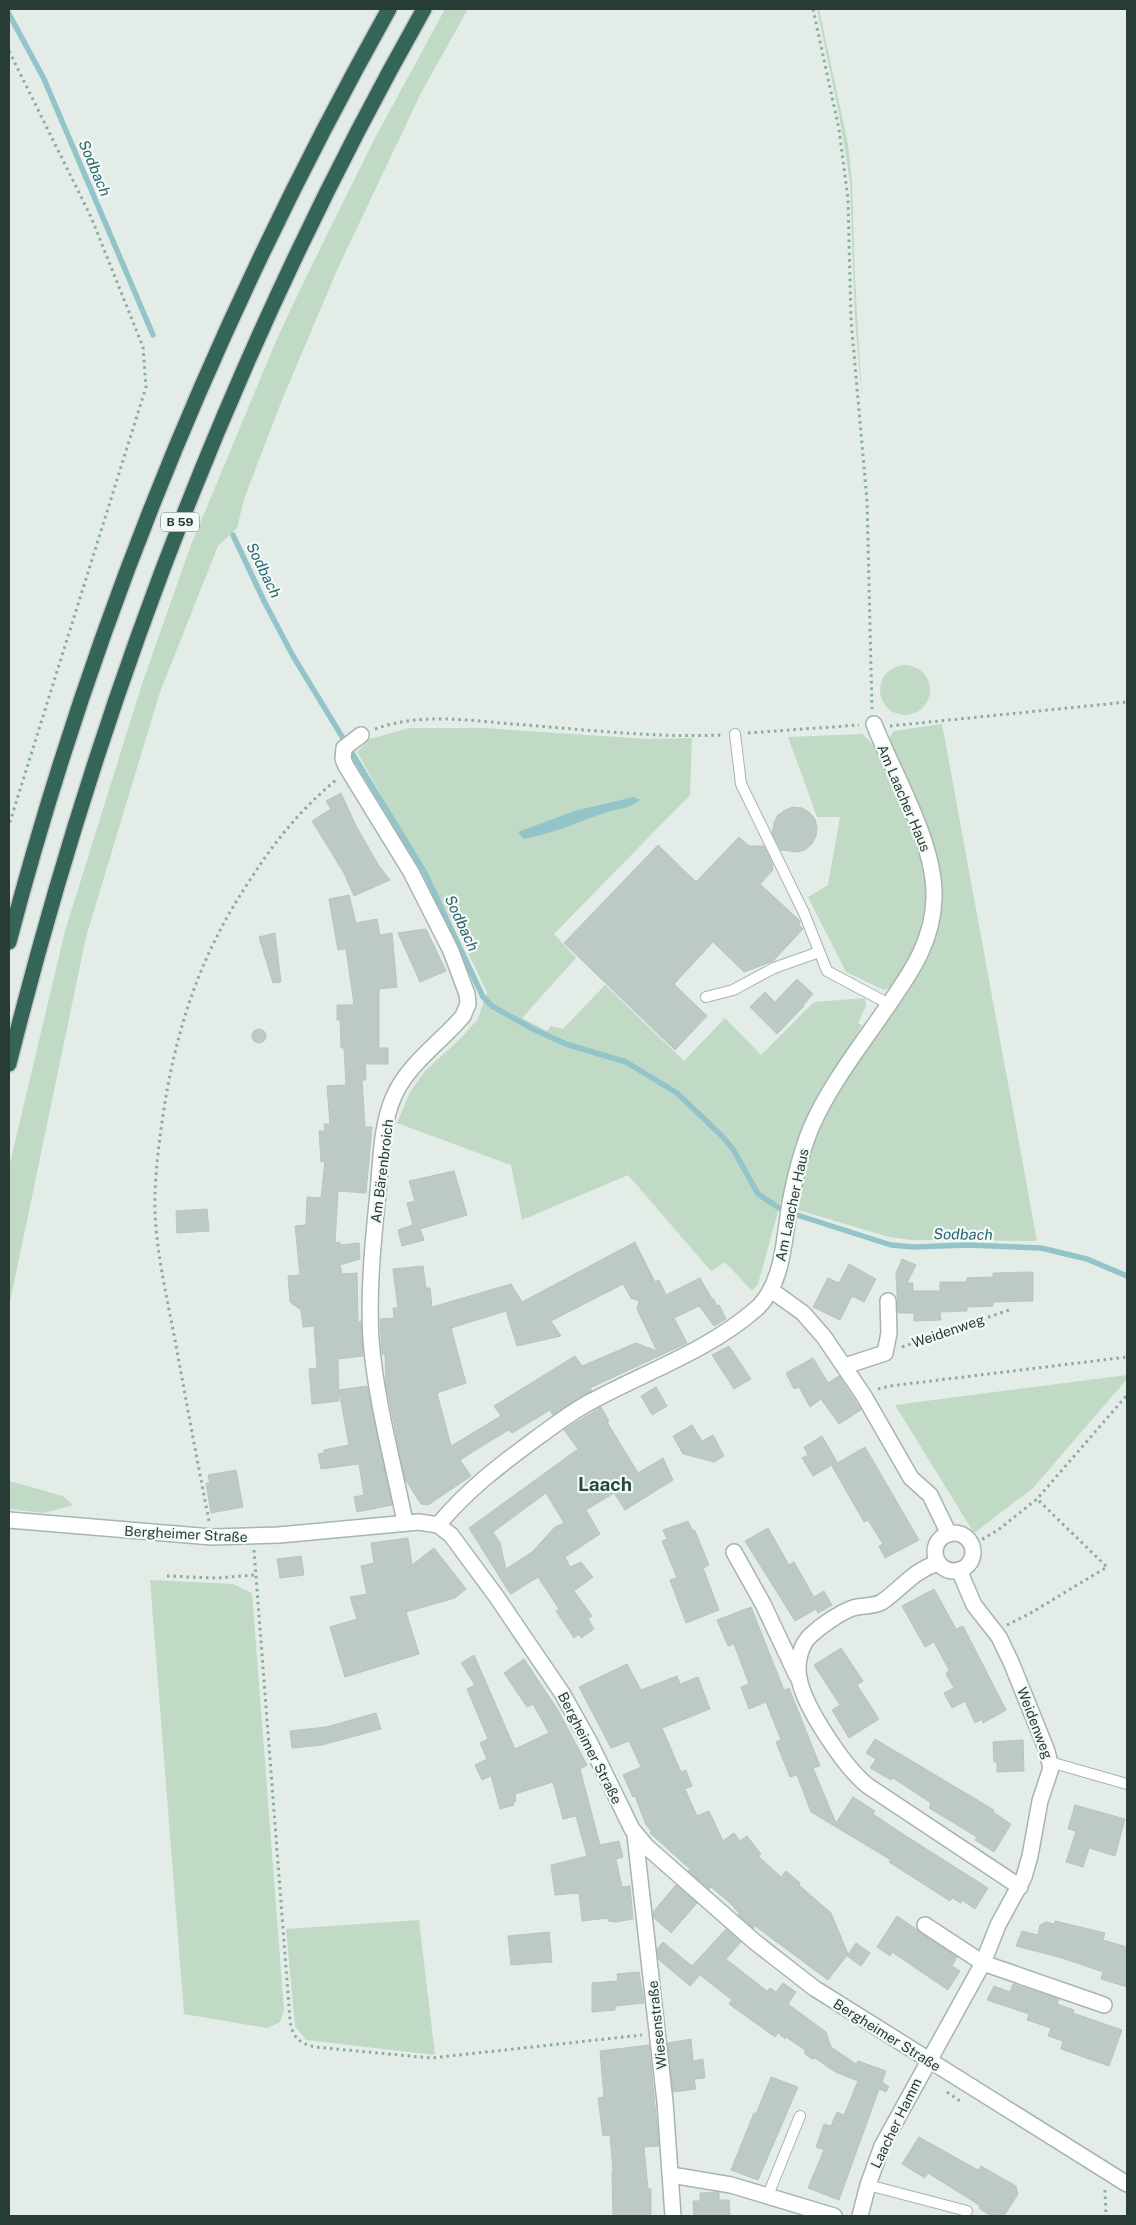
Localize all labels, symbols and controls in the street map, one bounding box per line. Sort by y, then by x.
water label: Sodbach [76,137,114,199]
road number: B 59 [161,512,199,532]
water label: Sodbach [243,540,285,600]
street label: Am Laacher Haus [874,742,934,854]
water label: Sodbach [442,892,482,954]
street label: Am Bärenbroich [368,1118,396,1224]
street label: Am Laacher Haus [772,1147,812,1263]
water label: Sodbach [933,1225,993,1243]
street label: Weidenweg [910,1311,987,1351]
district label: Laach [578,1473,632,1495]
street label: Bergheimer Straße [124,1523,248,1545]
street label: Weidenweg [1014,1685,1056,1761]
street label: Bergheimer Straße [555,1689,625,1807]
street label: Wiesenstraße [644,1980,670,2070]
street label: Bergheimer Straße [830,1995,944,2075]
street label: Laacher Hamm [867,2075,925,2171]

